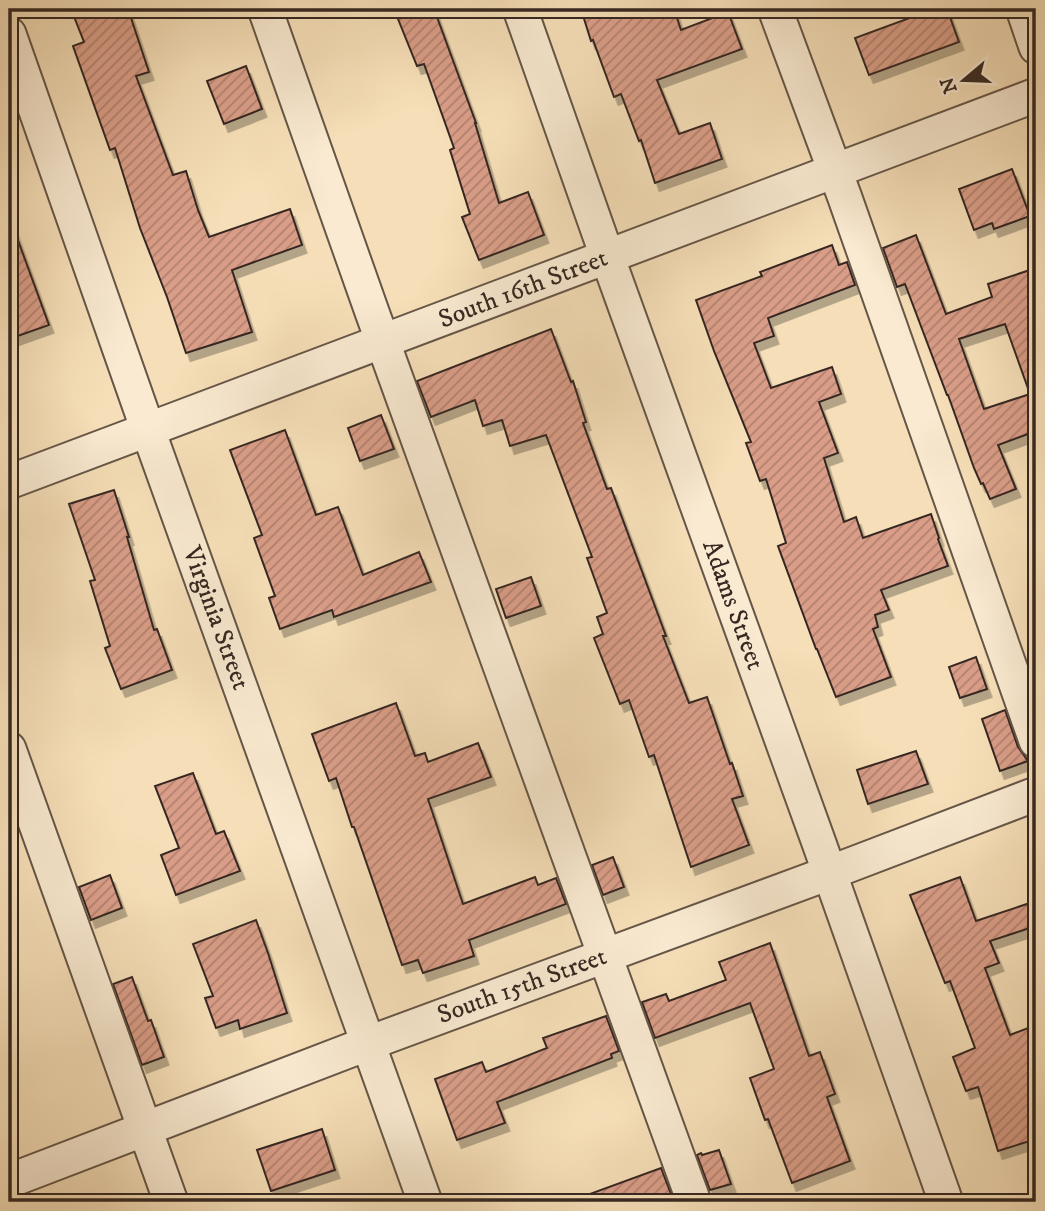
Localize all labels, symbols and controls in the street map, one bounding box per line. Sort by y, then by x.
north arrow [930,46,1000,116]
text: N [936,74,963,96]
street label: South 16th Street [434,242,612,336]
street label: Adams Street [694,536,772,674]
street label: Virginia Street [174,541,257,694]
street label: South 15th Street [433,940,611,1032]

